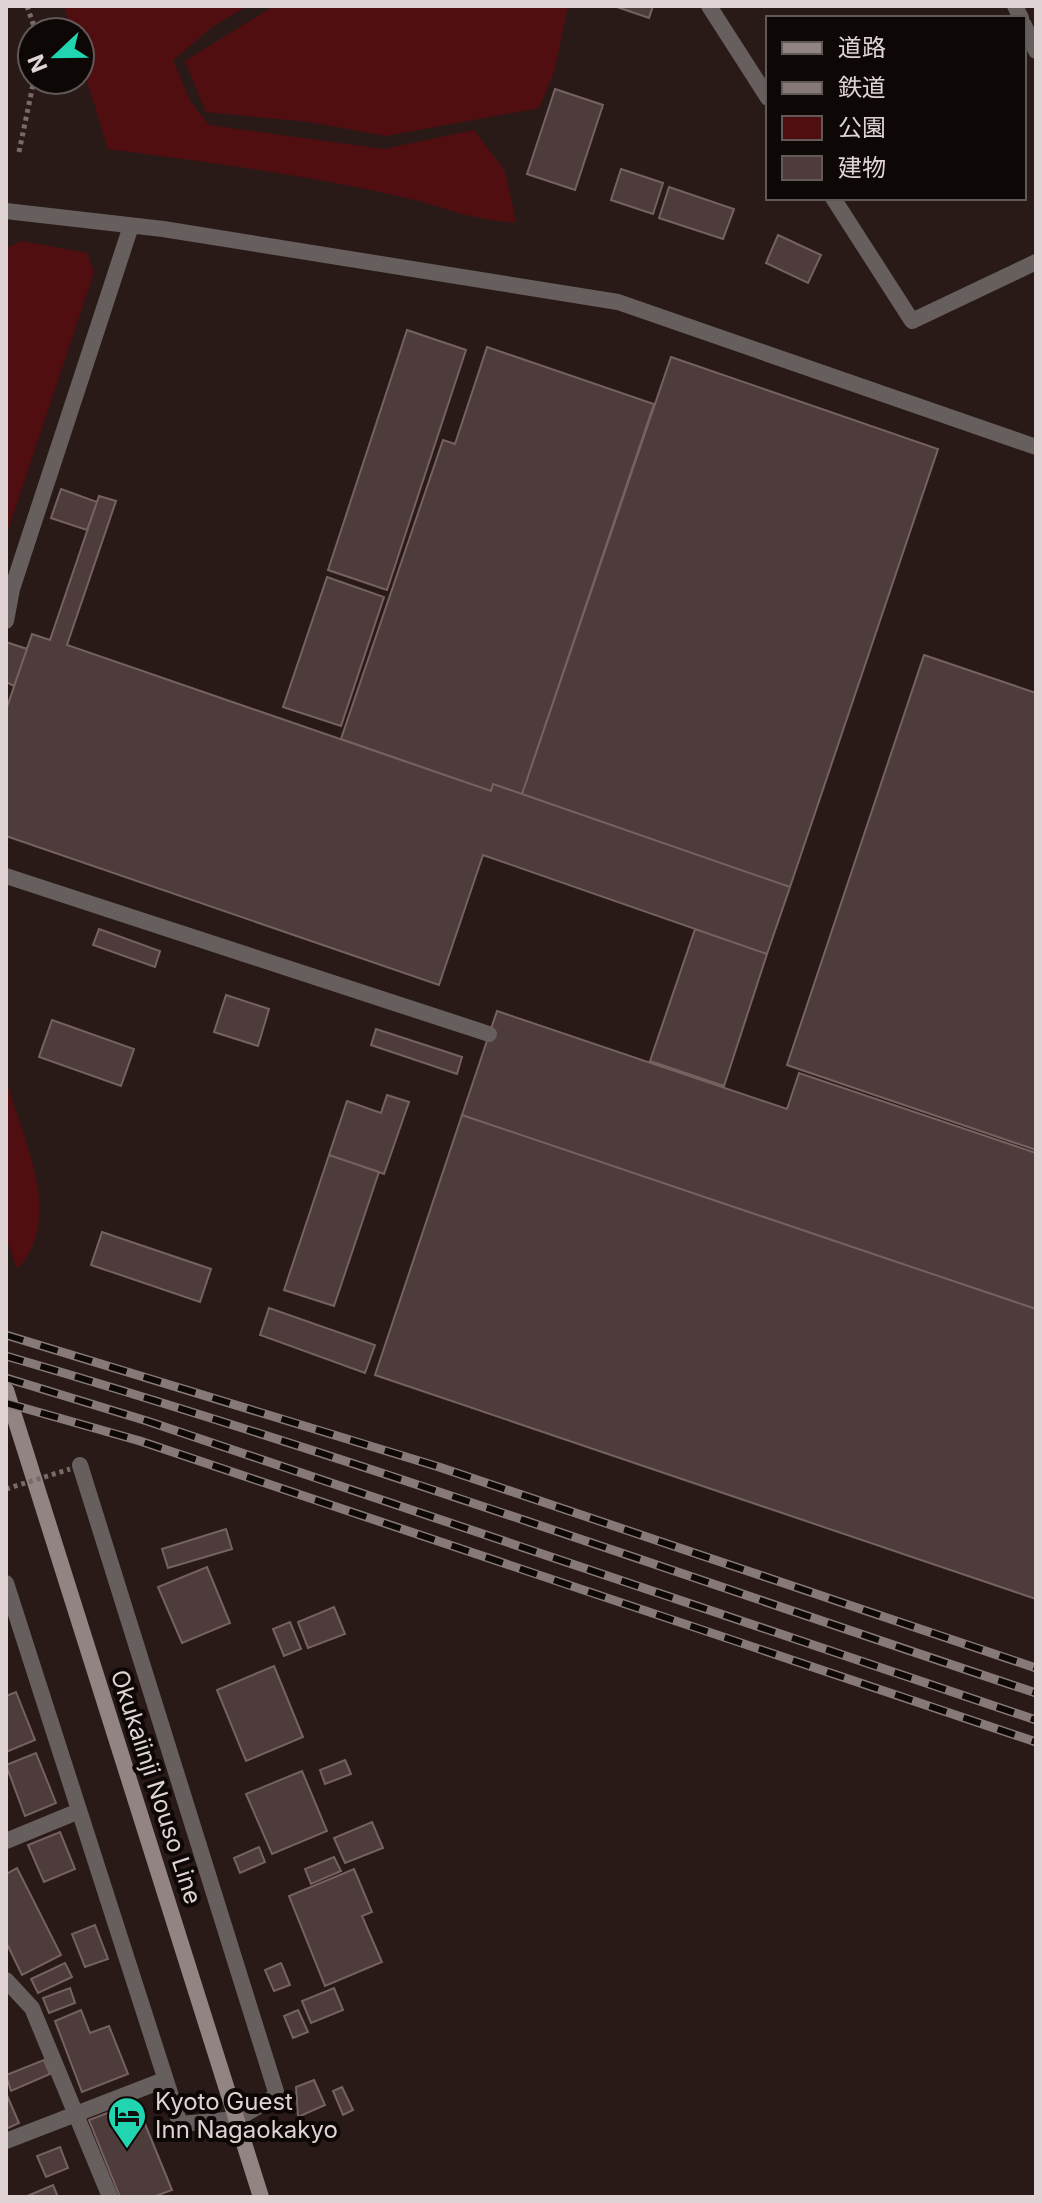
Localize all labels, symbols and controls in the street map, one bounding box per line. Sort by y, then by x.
north arrow [16,16,96,96]
legend [766,16,1026,200]
text: 道路 [838,33,886,62]
text: N [22,51,53,76]
text: 鉄道 [838,73,886,102]
text: 公園 [838,113,886,142]
text: 建物 [838,153,886,182]
street label: Okukaiinji Nouso Line [105,1666,208,1908]
place label: Kyoto Guest Inn Nagaokakyo [155,2087,338,2144]
hotel icon: Kyoto Guest Inn Nagaokakyo [106,2095,148,2150]

